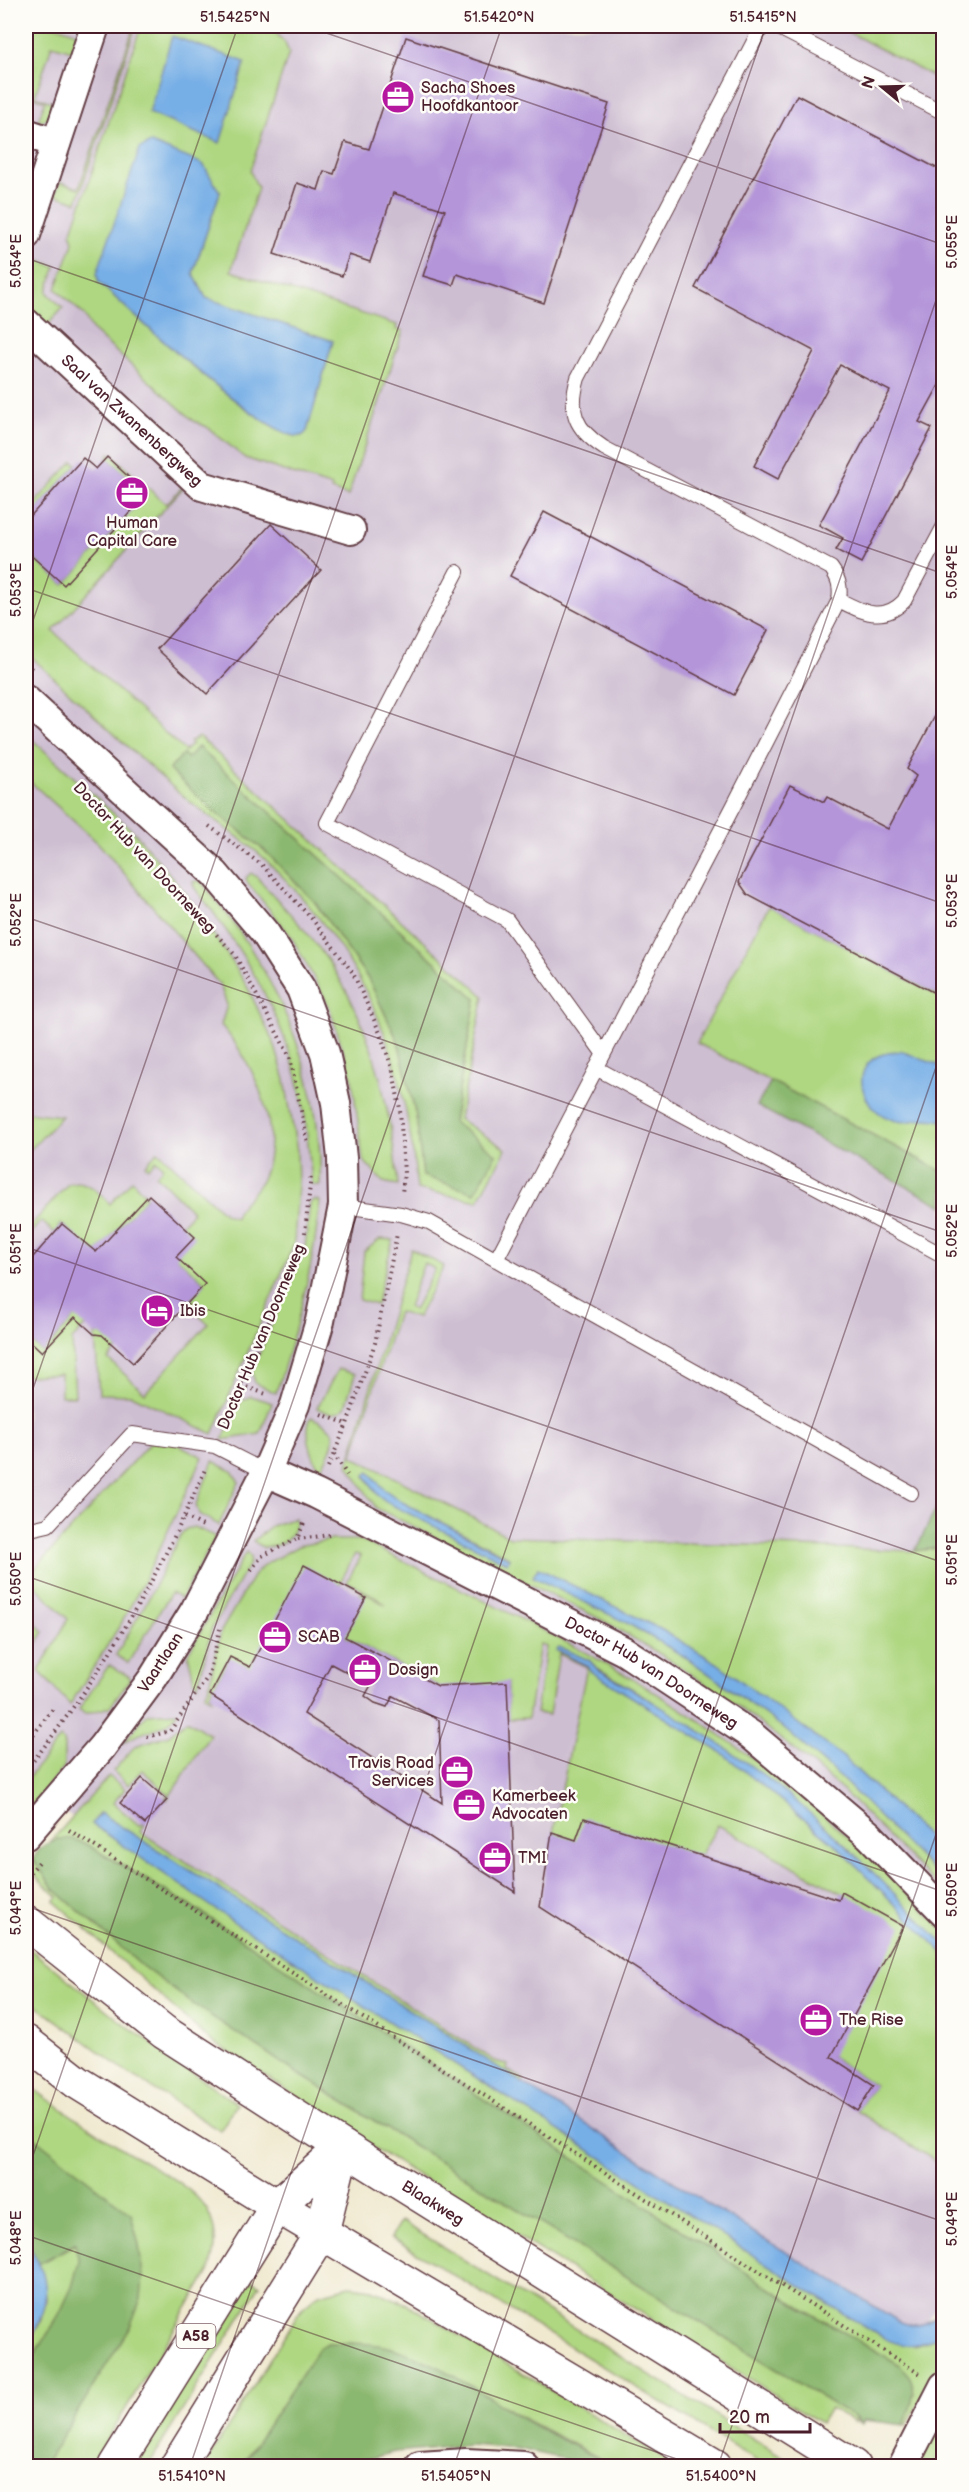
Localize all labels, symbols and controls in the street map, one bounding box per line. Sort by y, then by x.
text: 51.5425°N [200,8,270,27]
text: 51.5420°N [464,8,534,27]
text: 51.5415°N [729,8,797,27]
north arrow [852,57,912,117]
text: N [858,74,880,91]
office icon: Sacha Shoes Hoofdkantoor [380,79,416,115]
place label: Sacha Shoes Hoofdkantoor [421,79,519,116]
text: 5.055°E [943,215,962,269]
text: 5.054°E [7,234,26,288]
street label: Saal van Zwanenbergweg [57,351,206,491]
office icon: Human Capital Care [114,475,150,511]
place label: Human Capital Care [87,514,178,551]
text: 5.054°E [943,545,962,599]
text: 5.053°E [7,563,26,617]
street label: Doctor Hub van Doorneweg [69,778,219,938]
text: 5.053°E [943,874,962,928]
text: 5.052°E [7,893,26,947]
text: 5.052°E [943,1204,962,1258]
text: 5.051°E [7,1223,26,1275]
street label: Doctor Hub van Doorneweg [214,1241,310,1433]
hotel icon: Ibis [139,1293,175,1329]
place label: Ibis [180,1302,206,1321]
text: 5.051°E [943,1534,962,1586]
text: 5.050°E [7,1552,26,1606]
street label: Doctor Hub van Doorneweg [562,1613,742,1733]
office icon: SCAB [257,1619,293,1655]
place label: SCAB [298,1628,340,1647]
street label: Vaartlaan [134,1629,188,1697]
office icon: Dosign [347,1652,383,1688]
place label: Dosign [388,1661,438,1680]
place label: Travis Road Services [348,1754,434,1791]
office icon: Travis Road Services [439,1754,475,1790]
office icon: Kamerbeek Advocaten [451,1787,487,1823]
place label: Kamerbeek Advocaten [492,1787,576,1824]
office icon: TMI [477,1840,513,1876]
place label: TMI [518,1849,546,1868]
text: 5.050°E [943,1863,962,1917]
text: 5.049°E [7,1880,26,1935]
office icon: The Rise [798,2002,834,2038]
place label: The Rise [839,2011,904,2030]
street label: Blaakweg [398,2177,467,2230]
text: 5.049°E [943,2191,962,2246]
text: 5.048°E [7,2210,26,2266]
road number: A58 [176,2324,216,2348]
scale bar [720,2396,810,2434]
text: 20 m [729,2407,770,2428]
text: 51.5410°N [158,2467,226,2486]
text: 51.5405°N [421,2467,491,2486]
text: 51.5400°N [686,2467,756,2486]

